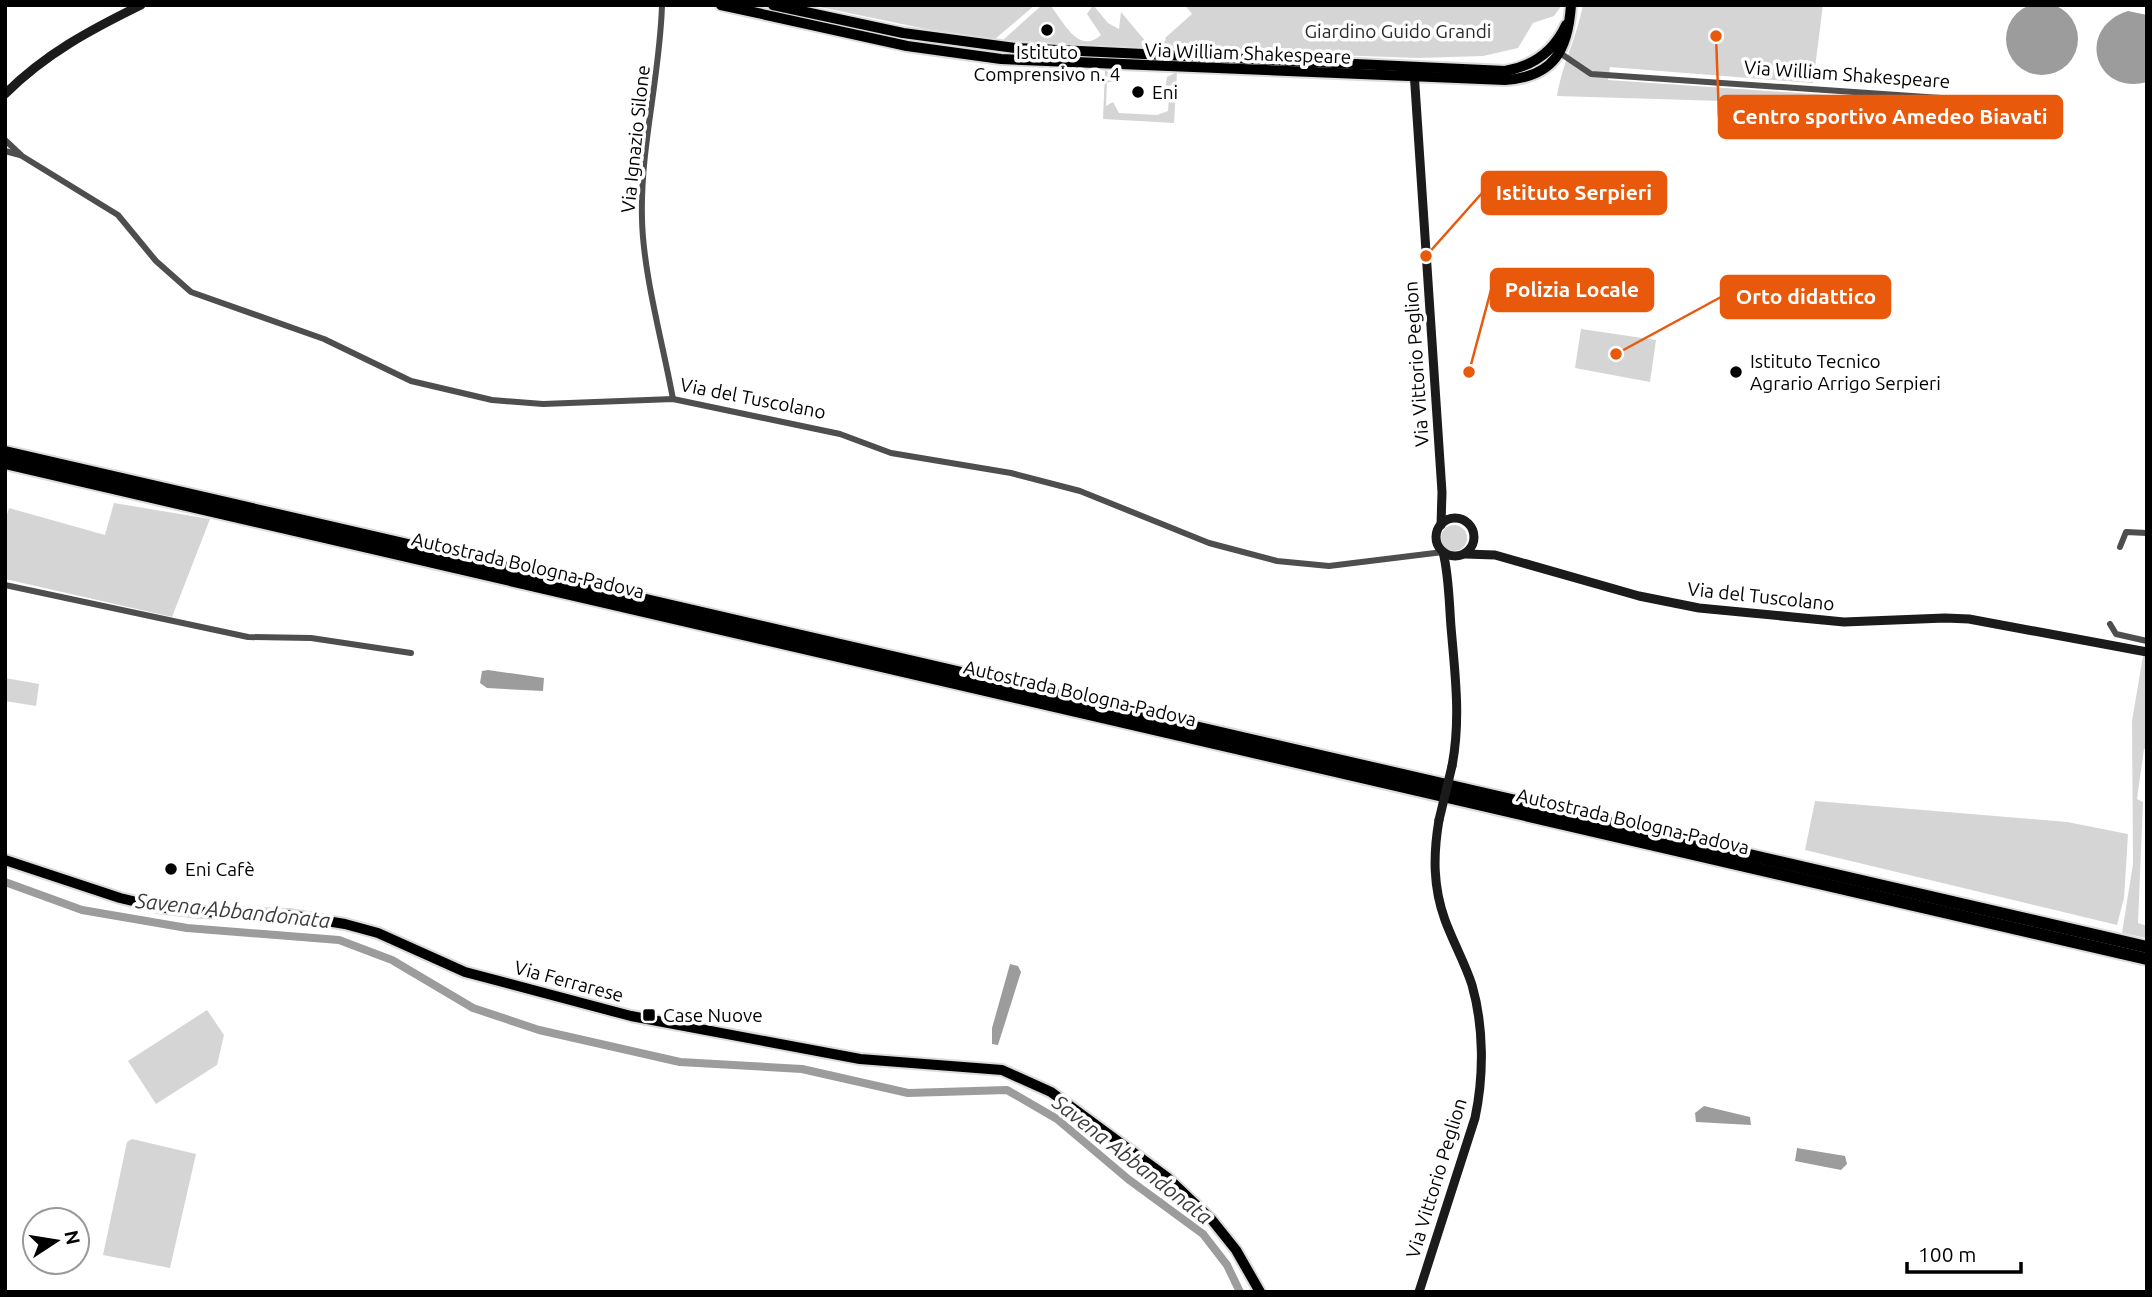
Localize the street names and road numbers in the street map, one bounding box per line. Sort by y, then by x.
street label: Via William Shakespeare [1144,38,1352,68]
street label: Via William Shakespeare [1743,56,1951,92]
street label: Via Ignazio Silone [616,64,654,214]
street label: Via Vittorio Peglion [1399,280,1433,448]
street label: Via del Tuscolano [678,373,828,423]
street label: Autostrada Bologna-Padova [410,528,646,602]
street label: Via del Tuscolano [1686,577,1836,615]
street label: Autostrada Bologna-Padova [962,656,1198,730]
street label: Autostrada Bologna-Padova [1515,784,1751,858]
street label: Via Ferrarese [512,956,626,1006]
street label: Via Vittorio Peglion [1401,1095,1471,1261]

